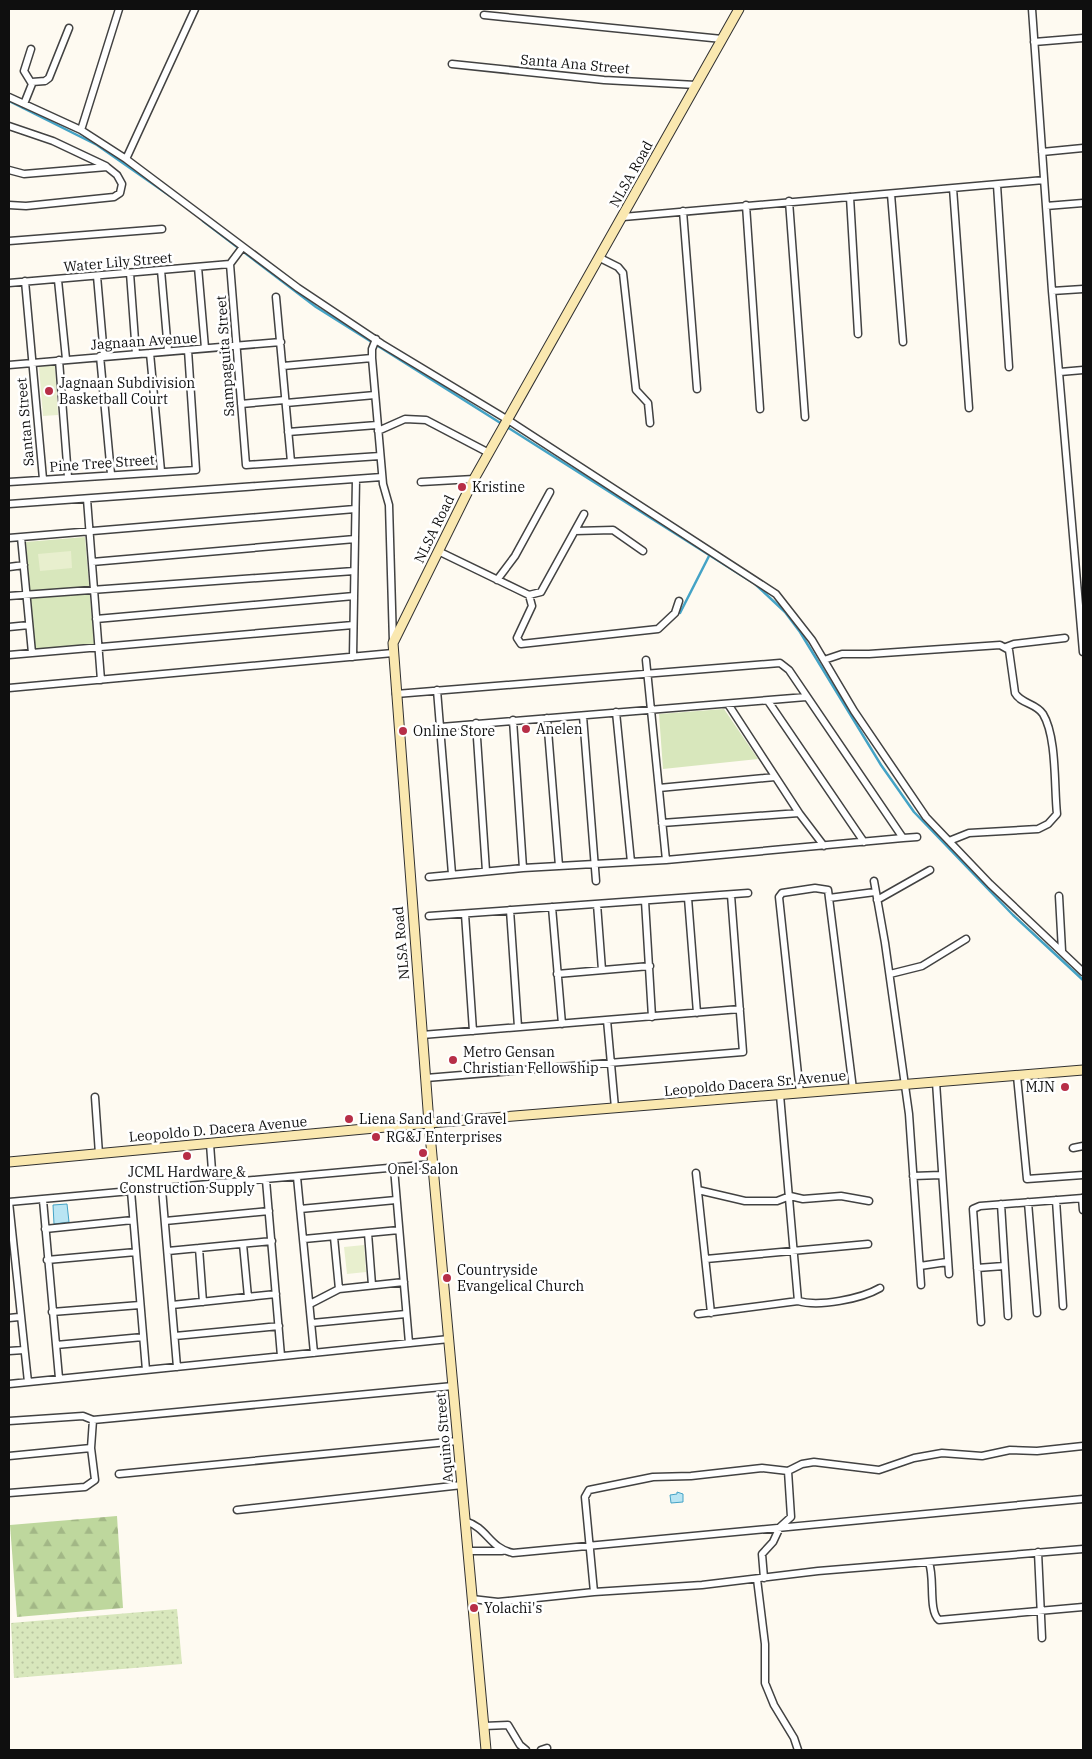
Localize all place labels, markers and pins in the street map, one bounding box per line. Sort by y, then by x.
place label: Jagnaan Subdivision Basketball Court [59,374,195,408]
marker: Jagnaan Subdivision Basketball Court [43,385,55,397]
place label: Kristine [472,478,525,496]
marker: Kristine [456,481,468,493]
place label: Anelen [536,720,583,738]
place label: Online Store [413,722,495,740]
marker: Anelen [520,723,532,735]
marker: Online Store [397,725,409,737]
place label: Metro Gensan Christian Fellowship [463,1043,599,1077]
marker: Metro Gensan Christian Fellowship [447,1054,459,1066]
place label: MJN [1026,1078,1055,1096]
marker: MJN [1059,1081,1071,1093]
place label: Liena Sand and Gravel [359,1110,507,1128]
marker: Liena Sand and Gravel [343,1113,355,1125]
place label: RG&J Enterprises [386,1128,502,1146]
marker: RG&J Enterprises [370,1131,382,1143]
marker: Onel Salon [417,1147,429,1159]
marker: JCML Hardware & Construction Supply [181,1150,193,1162]
place label: Onel Salon [388,1160,458,1178]
place label: JCML Hardware & Construction Supply [119,1163,255,1197]
place label: Countryside Evangelical Church [457,1261,585,1295]
marker: Countryside Evangelical Church [441,1272,453,1284]
place label: Yolachi's [484,1599,542,1617]
marker: Yolachi's [468,1602,480,1614]

